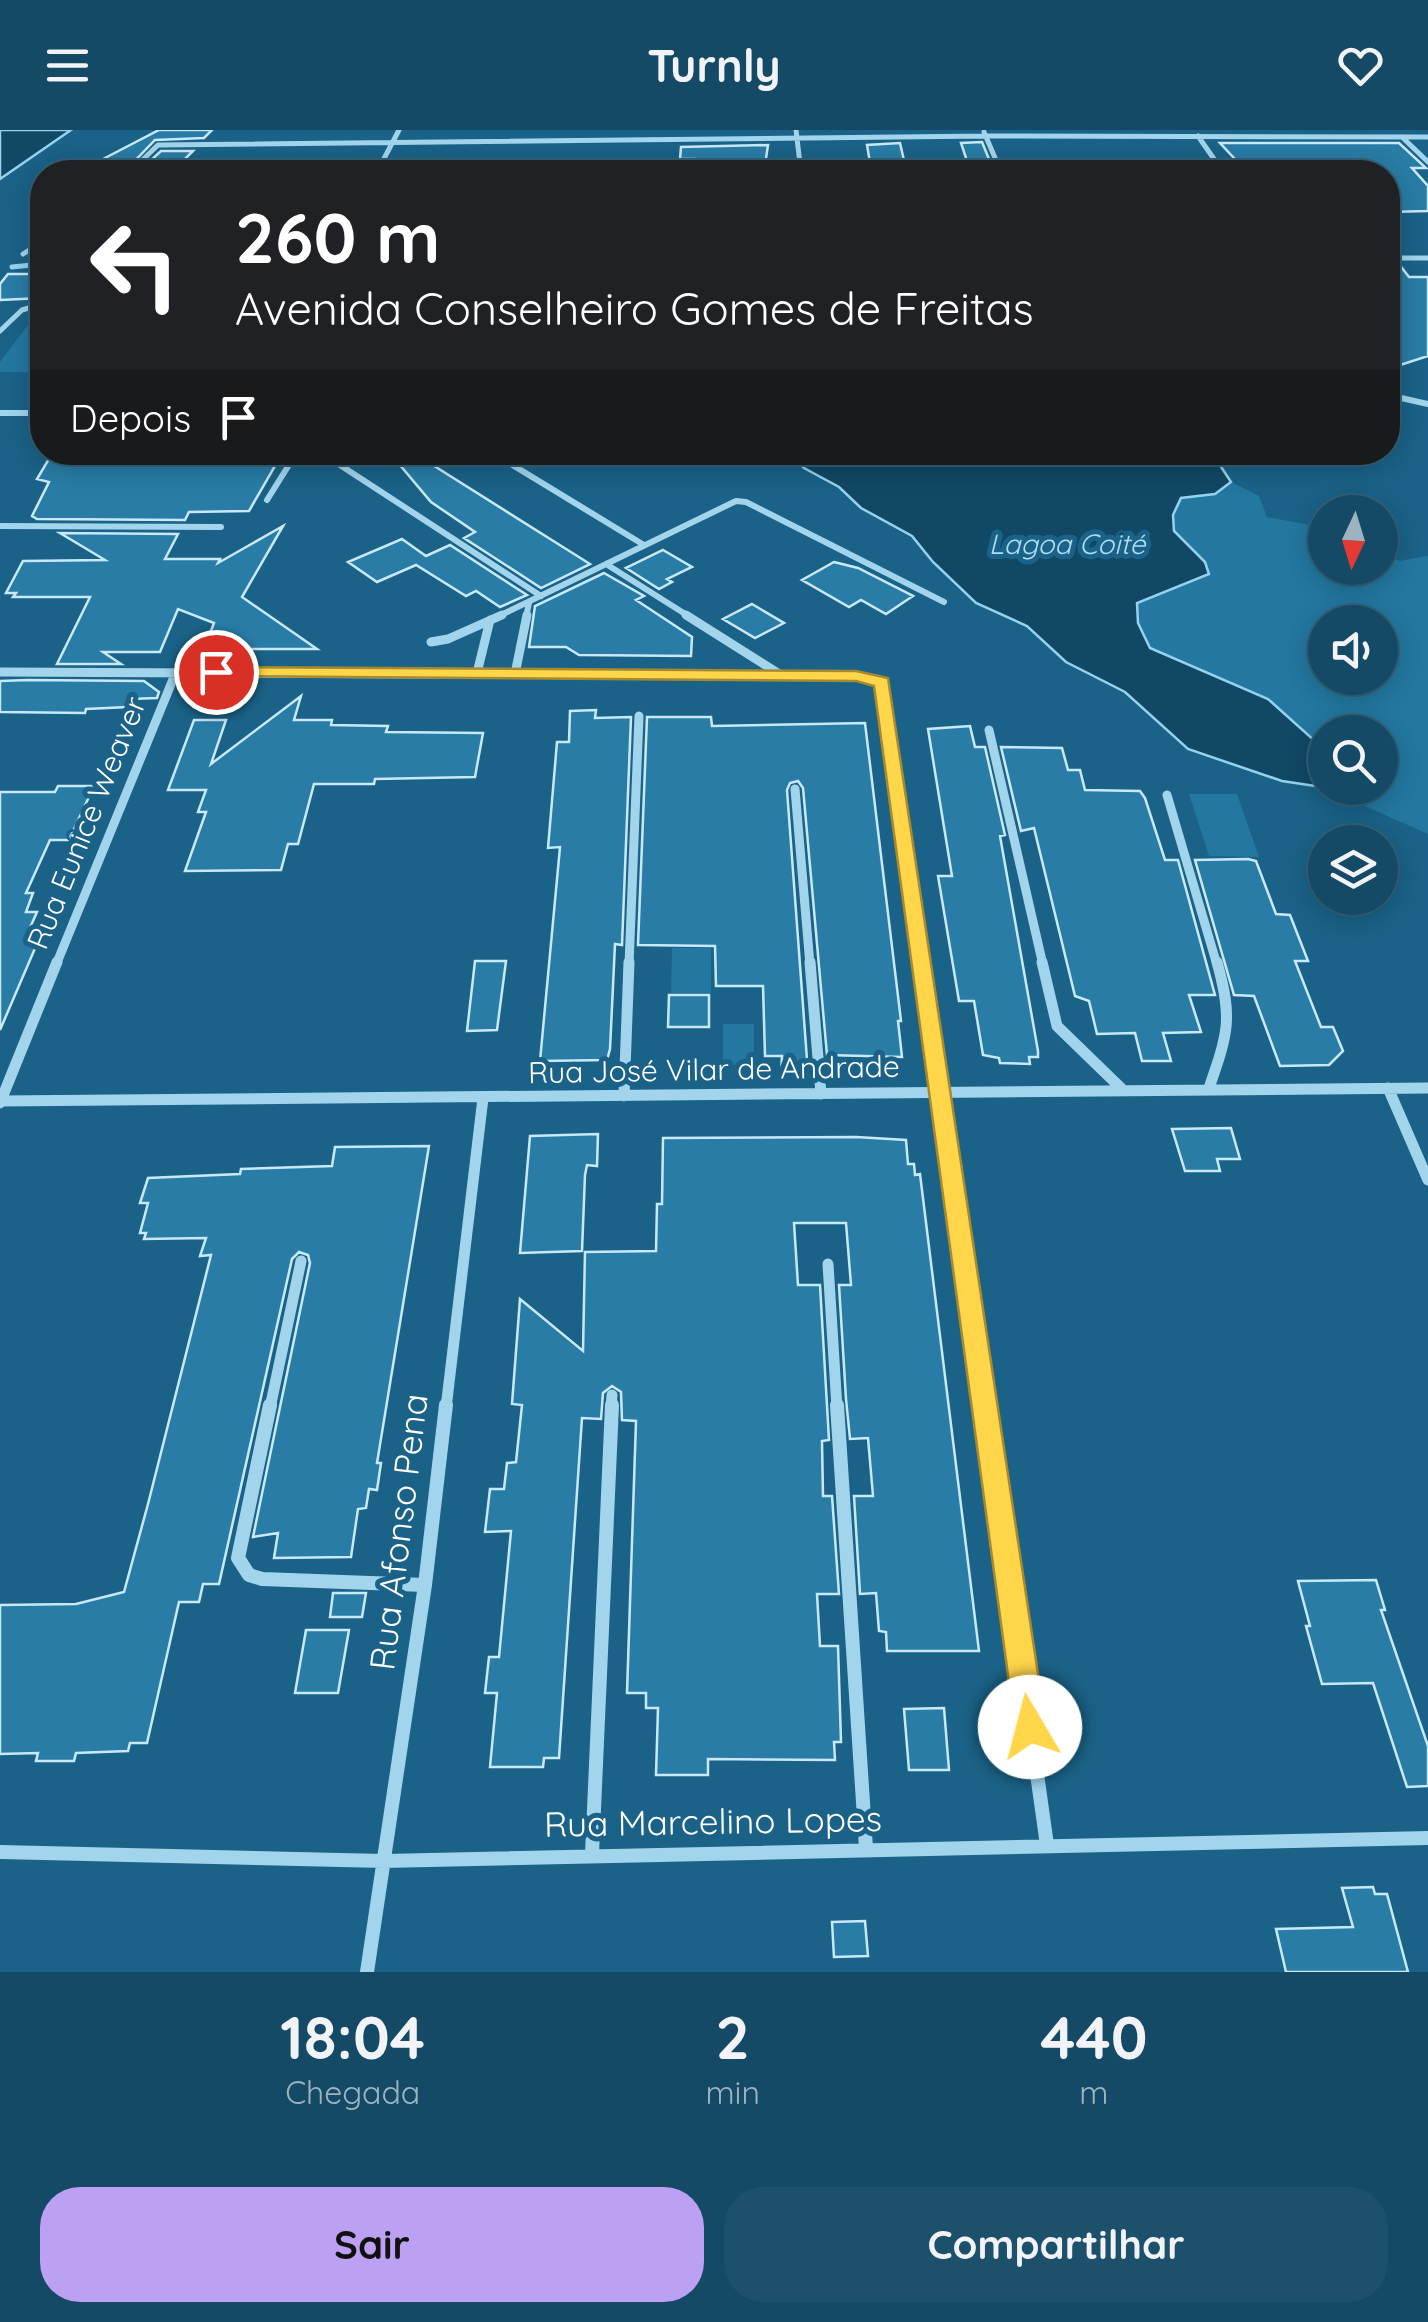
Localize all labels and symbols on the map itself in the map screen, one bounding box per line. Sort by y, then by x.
north arrow [1308,495,1398,585]
water label: Lagoa Coité [989,526,1147,561]
pin [174,630,259,715]
street label: Rua Eunice Weaver [18,690,154,955]
street label: Rua José Vilar de Andrade [528,1047,900,1091]
street label: Rua Afonso Pena [359,1391,437,1672]
position arrow [978,1675,1082,1779]
street label: Rua Marcelino Lopes [544,1796,882,1846]

